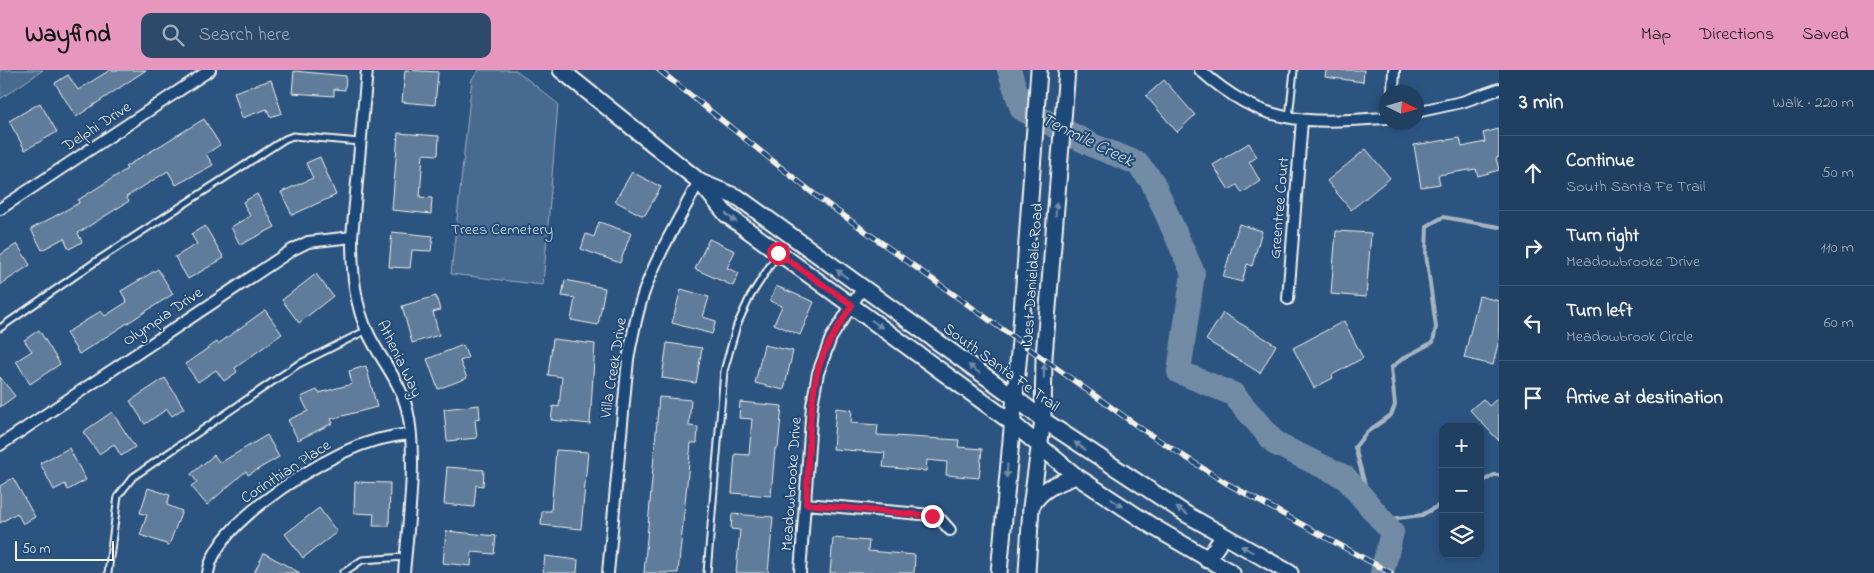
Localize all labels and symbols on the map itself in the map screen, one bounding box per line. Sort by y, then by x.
north arrow [1379,85,1424,130]
street label: Delphi Drive [57,95,137,159]
water label: Tenmile Creek [1037,107,1138,175]
street label: Greentree Court [1264,155,1296,260]
one-way arrow [1052,201,1060,217]
street label: West Danieldale Road [1016,202,1050,348]
one-way arrow [724,212,737,223]
park label: Trees Cemetery [451,218,553,242]
route start [767,242,790,265]
one-way arrow [835,269,849,279]
street label: Olympia Drive [118,281,209,353]
street label: Villa Creek Drive [594,315,634,421]
street label: Athenia Way [370,316,428,402]
street label: South Santa Fe Trail [938,317,1065,419]
one-way arrow [870,318,883,329]
one-way arrow [1040,363,1048,379]
one-way arrow [967,364,981,374]
street label: Meadowbrooke Drive [775,415,809,552]
street label: Corinthian Place [236,433,336,510]
one-way arrow [1074,441,1087,450]
one-way arrow [1003,463,1011,479]
one-way arrow [1110,498,1123,508]
route end [921,505,944,528]
one-way arrow [1175,506,1189,515]
scale bar [15,538,114,561]
one-way arrow [1239,545,1254,553]

